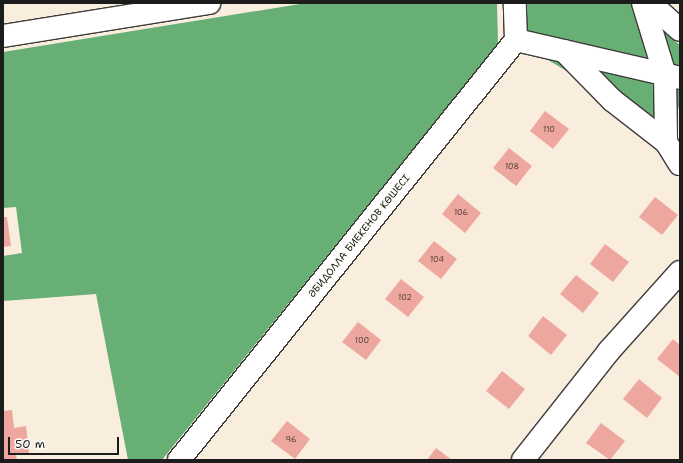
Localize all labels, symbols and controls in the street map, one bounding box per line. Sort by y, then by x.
house number: 110 [543,125,555,135]
house number: 108 [505,162,519,172]
street label: ӘБИДОЛЛА БИЕКЕНОВ КӨШЕСІ [306,172,412,300]
house number: 106 [454,208,468,218]
house number: 104 [430,255,444,265]
house number: 102 [398,293,412,303]
house number: 100 [355,336,369,346]
scale bar [10,429,121,455]
house number: 96 [285,435,297,445]
text: 50 m [15,436,45,452]

